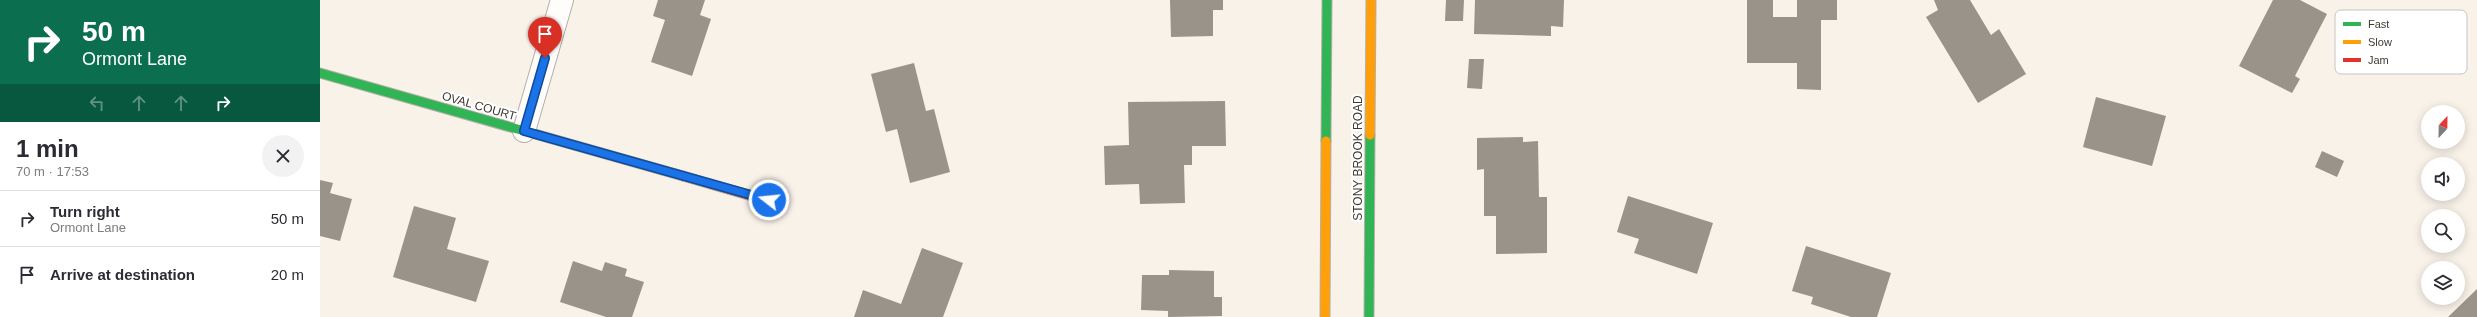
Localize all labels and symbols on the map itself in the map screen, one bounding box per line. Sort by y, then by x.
legend [2335,10,2467,74]
pin [528,17,562,58]
text: Fast [2368,18,2389,30]
text: Slow [2368,36,2392,48]
text: Jam [2368,54,2389,66]
street label: OVAL COURT [440,89,518,123]
street label: STONY BROOK ROAD [1351,95,1365,221]
north arrow [2421,105,2465,149]
position arrow [748,179,790,221]

